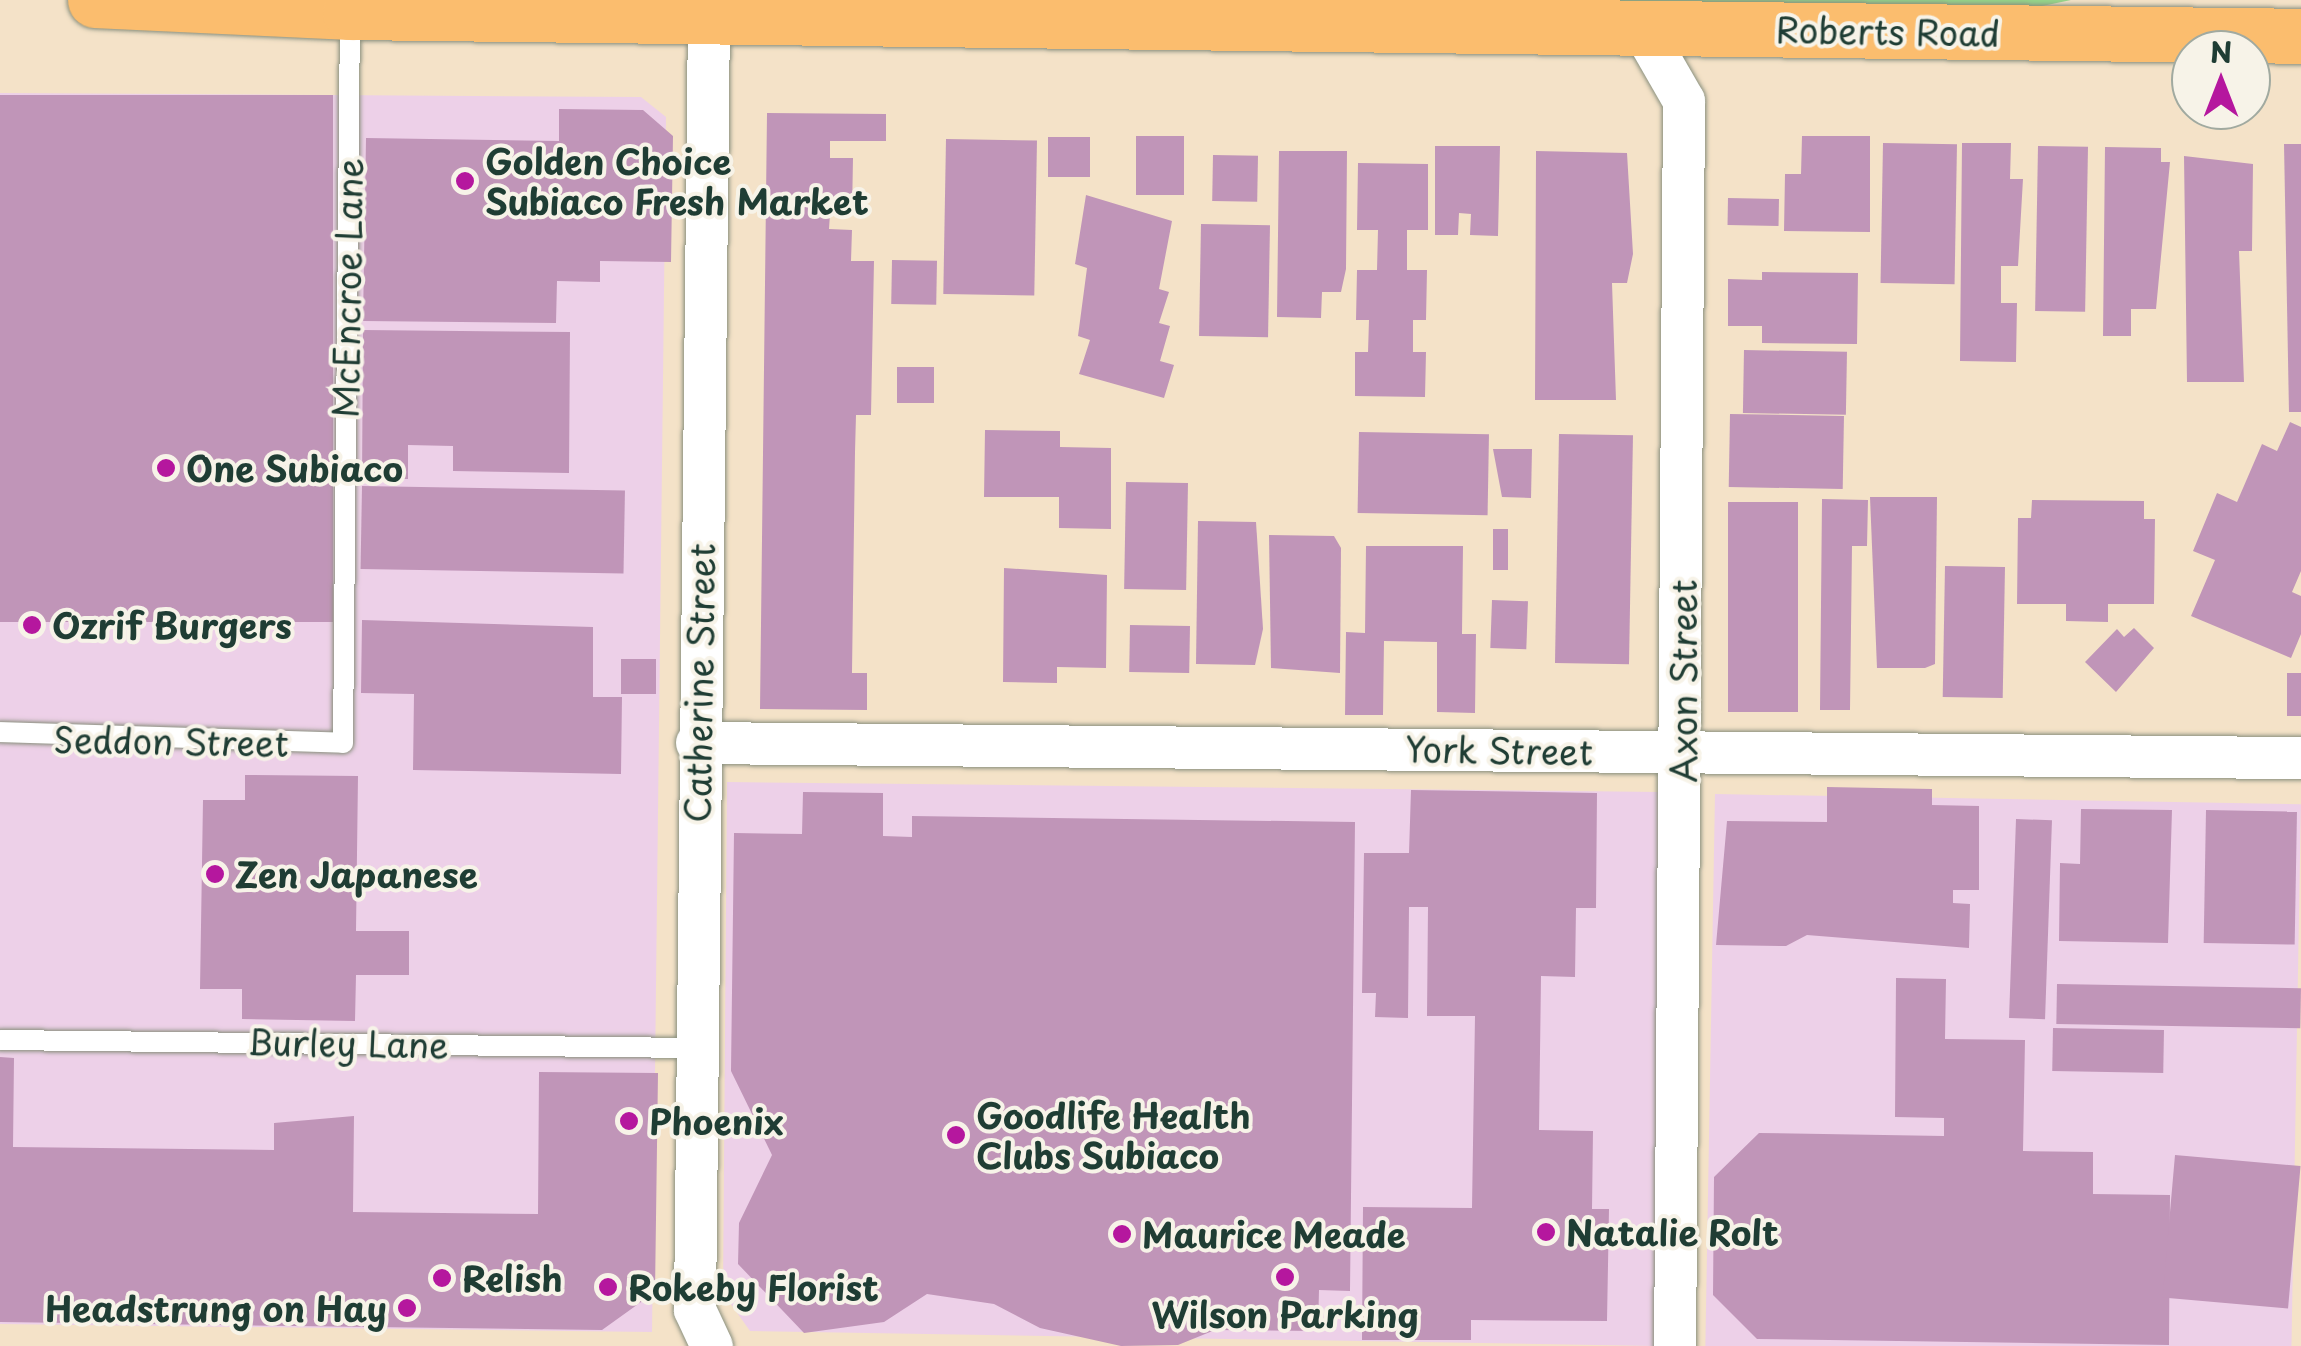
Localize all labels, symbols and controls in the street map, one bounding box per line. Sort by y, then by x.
street label: Roberts Road [1775,8,2001,54]
north arrow [2171,30,2271,130]
text: N [2210,30,2232,73]
place label: Golden Choice Subiaco Fresh Market [485,140,870,222]
street label: McEncroe Lane [324,158,370,418]
marker: Golden Choice Subiaco Fresh Market [454,170,476,192]
place label: One Subiaco [186,447,405,489]
marker: One Subiaco [155,457,177,479]
street label: Catherine Street [676,543,722,823]
street label: Axon Street [1662,580,1704,782]
place label: Ozrif Burgers [52,604,292,646]
marker: Ozrif Burgers [21,614,43,636]
street label: Seddon Street [53,718,289,764]
street label: York Street [1404,727,1594,773]
place label: Zen Japanese [235,853,476,895]
marker: Zen Japanese [204,863,226,885]
street label: Burley Lane [246,1020,450,1066]
place label: Goodlife Health Clubs Subiaco [976,1094,1254,1176]
place label: Phoenix [649,1100,784,1142]
marker: Phoenix [618,1110,640,1132]
marker: Goodlife Health Clubs Subiaco [945,1124,967,1146]
place label: Natalie Rolt [1566,1211,1781,1253]
place label: Maurice Meade [1142,1213,1409,1255]
marker: Natalie Rolt [1535,1221,1557,1243]
marker: Maurice Meade [1111,1223,1133,1245]
place label: Relish [462,1257,563,1299]
place label: Rokeby Florist [628,1266,880,1308]
marker: Wilson Parking [1274,1266,1296,1288]
marker: Relish [431,1267,453,1289]
marker: Rokeby Florist [597,1276,619,1298]
place label: Headstrung on Hay [44,1287,387,1329]
place label: Wilson Parking [1151,1293,1419,1335]
marker: Headstrung on Hay [396,1297,418,1319]

